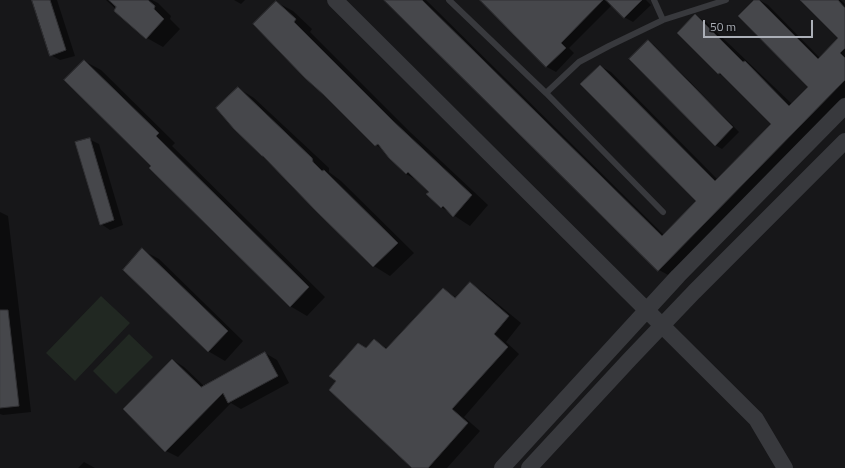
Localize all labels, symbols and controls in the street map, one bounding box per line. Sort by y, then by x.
scale bar [705,12,815,38]
text: 50 m [710,17,736,36]

